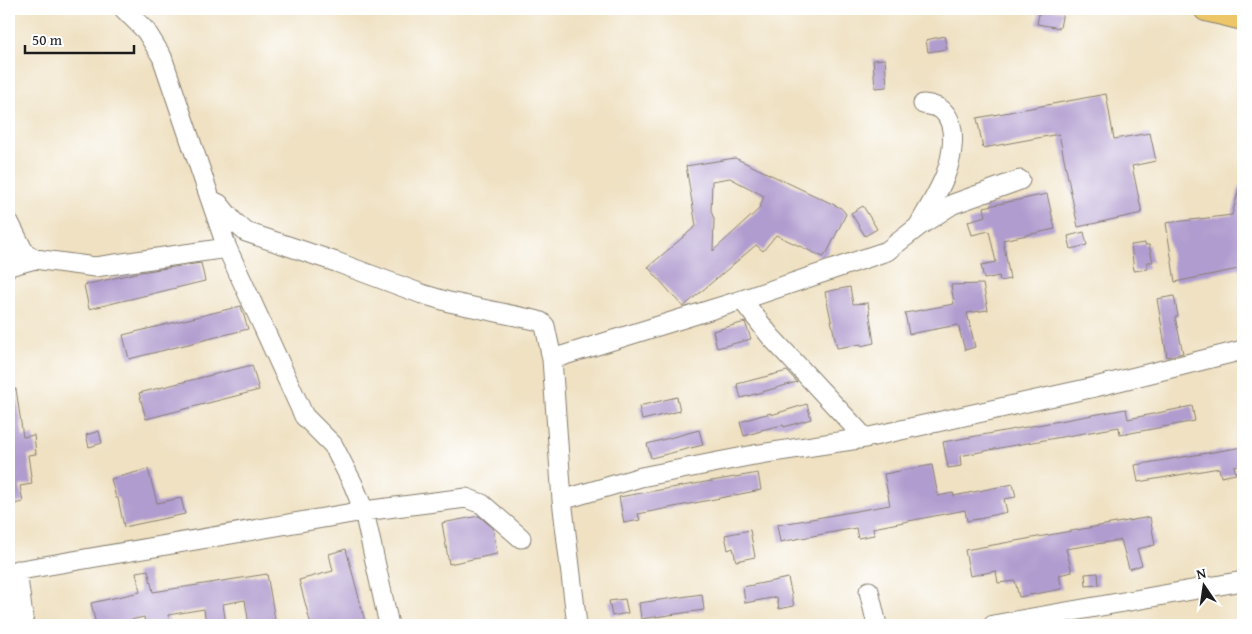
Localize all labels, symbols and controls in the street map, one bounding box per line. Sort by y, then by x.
scale bar [25,22,134,54]
text: 50 m [32,29,63,50]
north arrow [1180,562,1230,612]
text: N [1194,562,1209,584]

